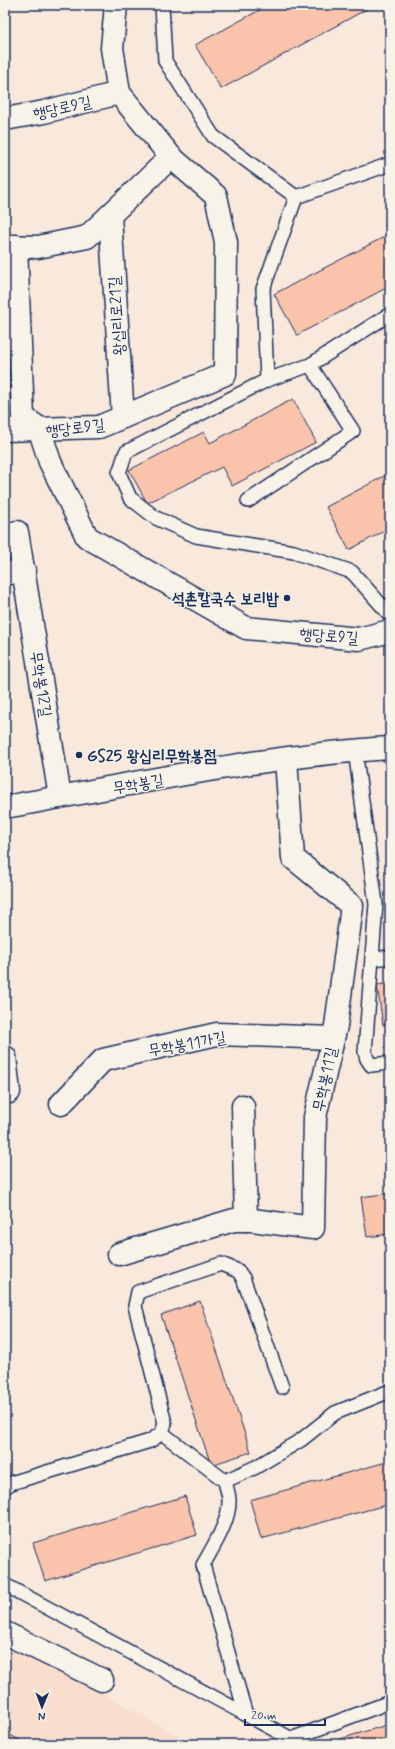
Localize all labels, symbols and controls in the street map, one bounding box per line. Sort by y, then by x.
street label: 행당로9길 [31,92,94,125]
street label: 왕십리로21길 [104,275,131,356]
street label: 행당로9길 [44,414,106,443]
place label: 석촌칼국수 보리밥 [172,589,279,610]
marker: 석촌칼국수 보리밥 [282,593,292,603]
street label: 행당로9길 [299,624,359,649]
street label: 무학봉12길 [25,650,56,719]
place label: GS25 왕십리무학봉점 [87,746,217,767]
marker: GS25 왕십리무학봉점 [74,750,84,760]
street label: 무학봉길 [111,770,166,799]
street label: 무학봉11가길 [147,1027,228,1062]
street label: 무학봉11길 [308,1045,343,1114]
north arrow [22,1687,62,1727]
scale bar [245,1701,325,1727]
text: 20 m [251,1708,277,1724]
text: N [38,1709,46,1723]

